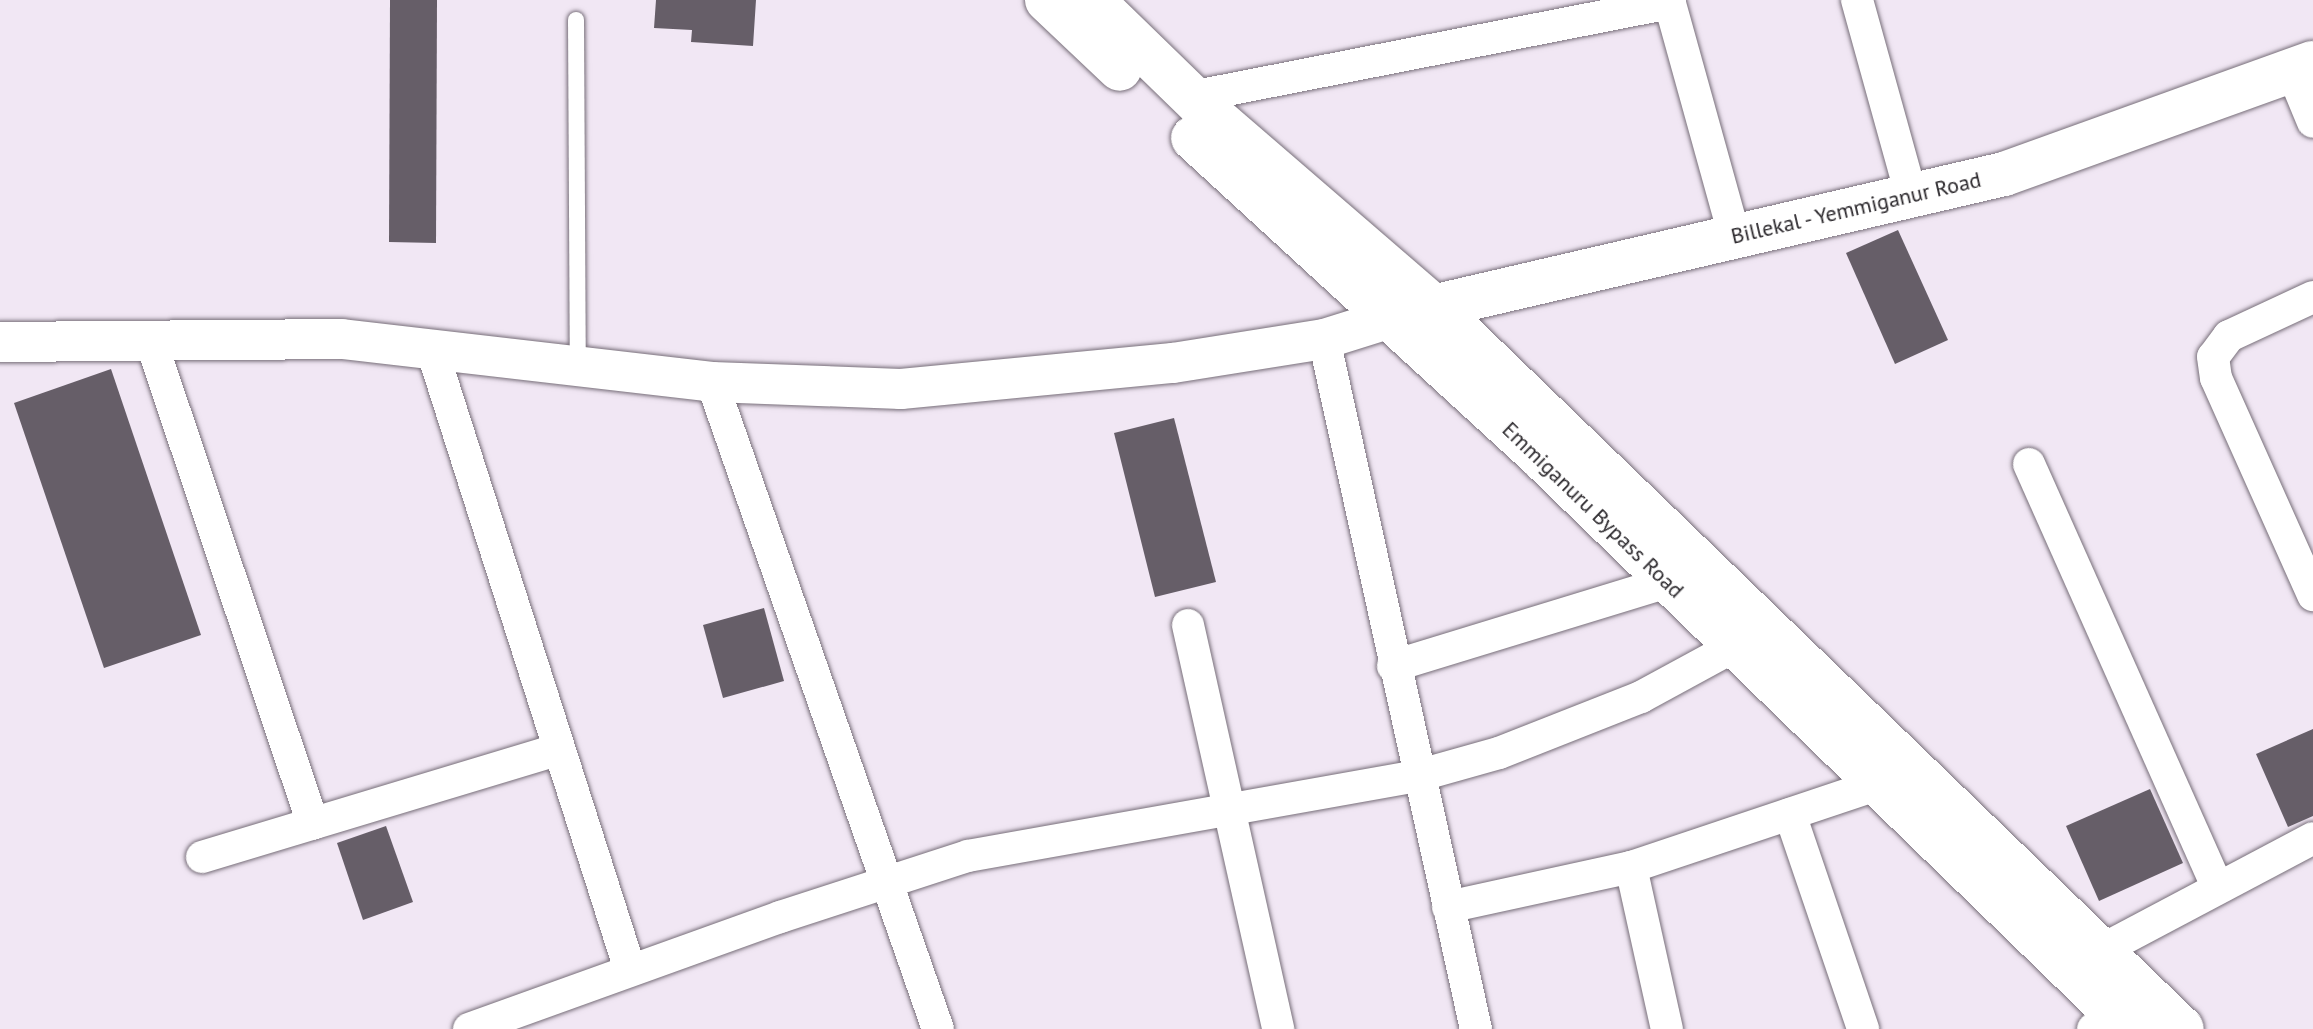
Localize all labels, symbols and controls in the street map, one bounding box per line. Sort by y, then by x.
street label: Billekal - Yemmiganur Road [1726,166,1986,250]
street label: Emmiganuru Bypass Road [1497,416,1689,604]

